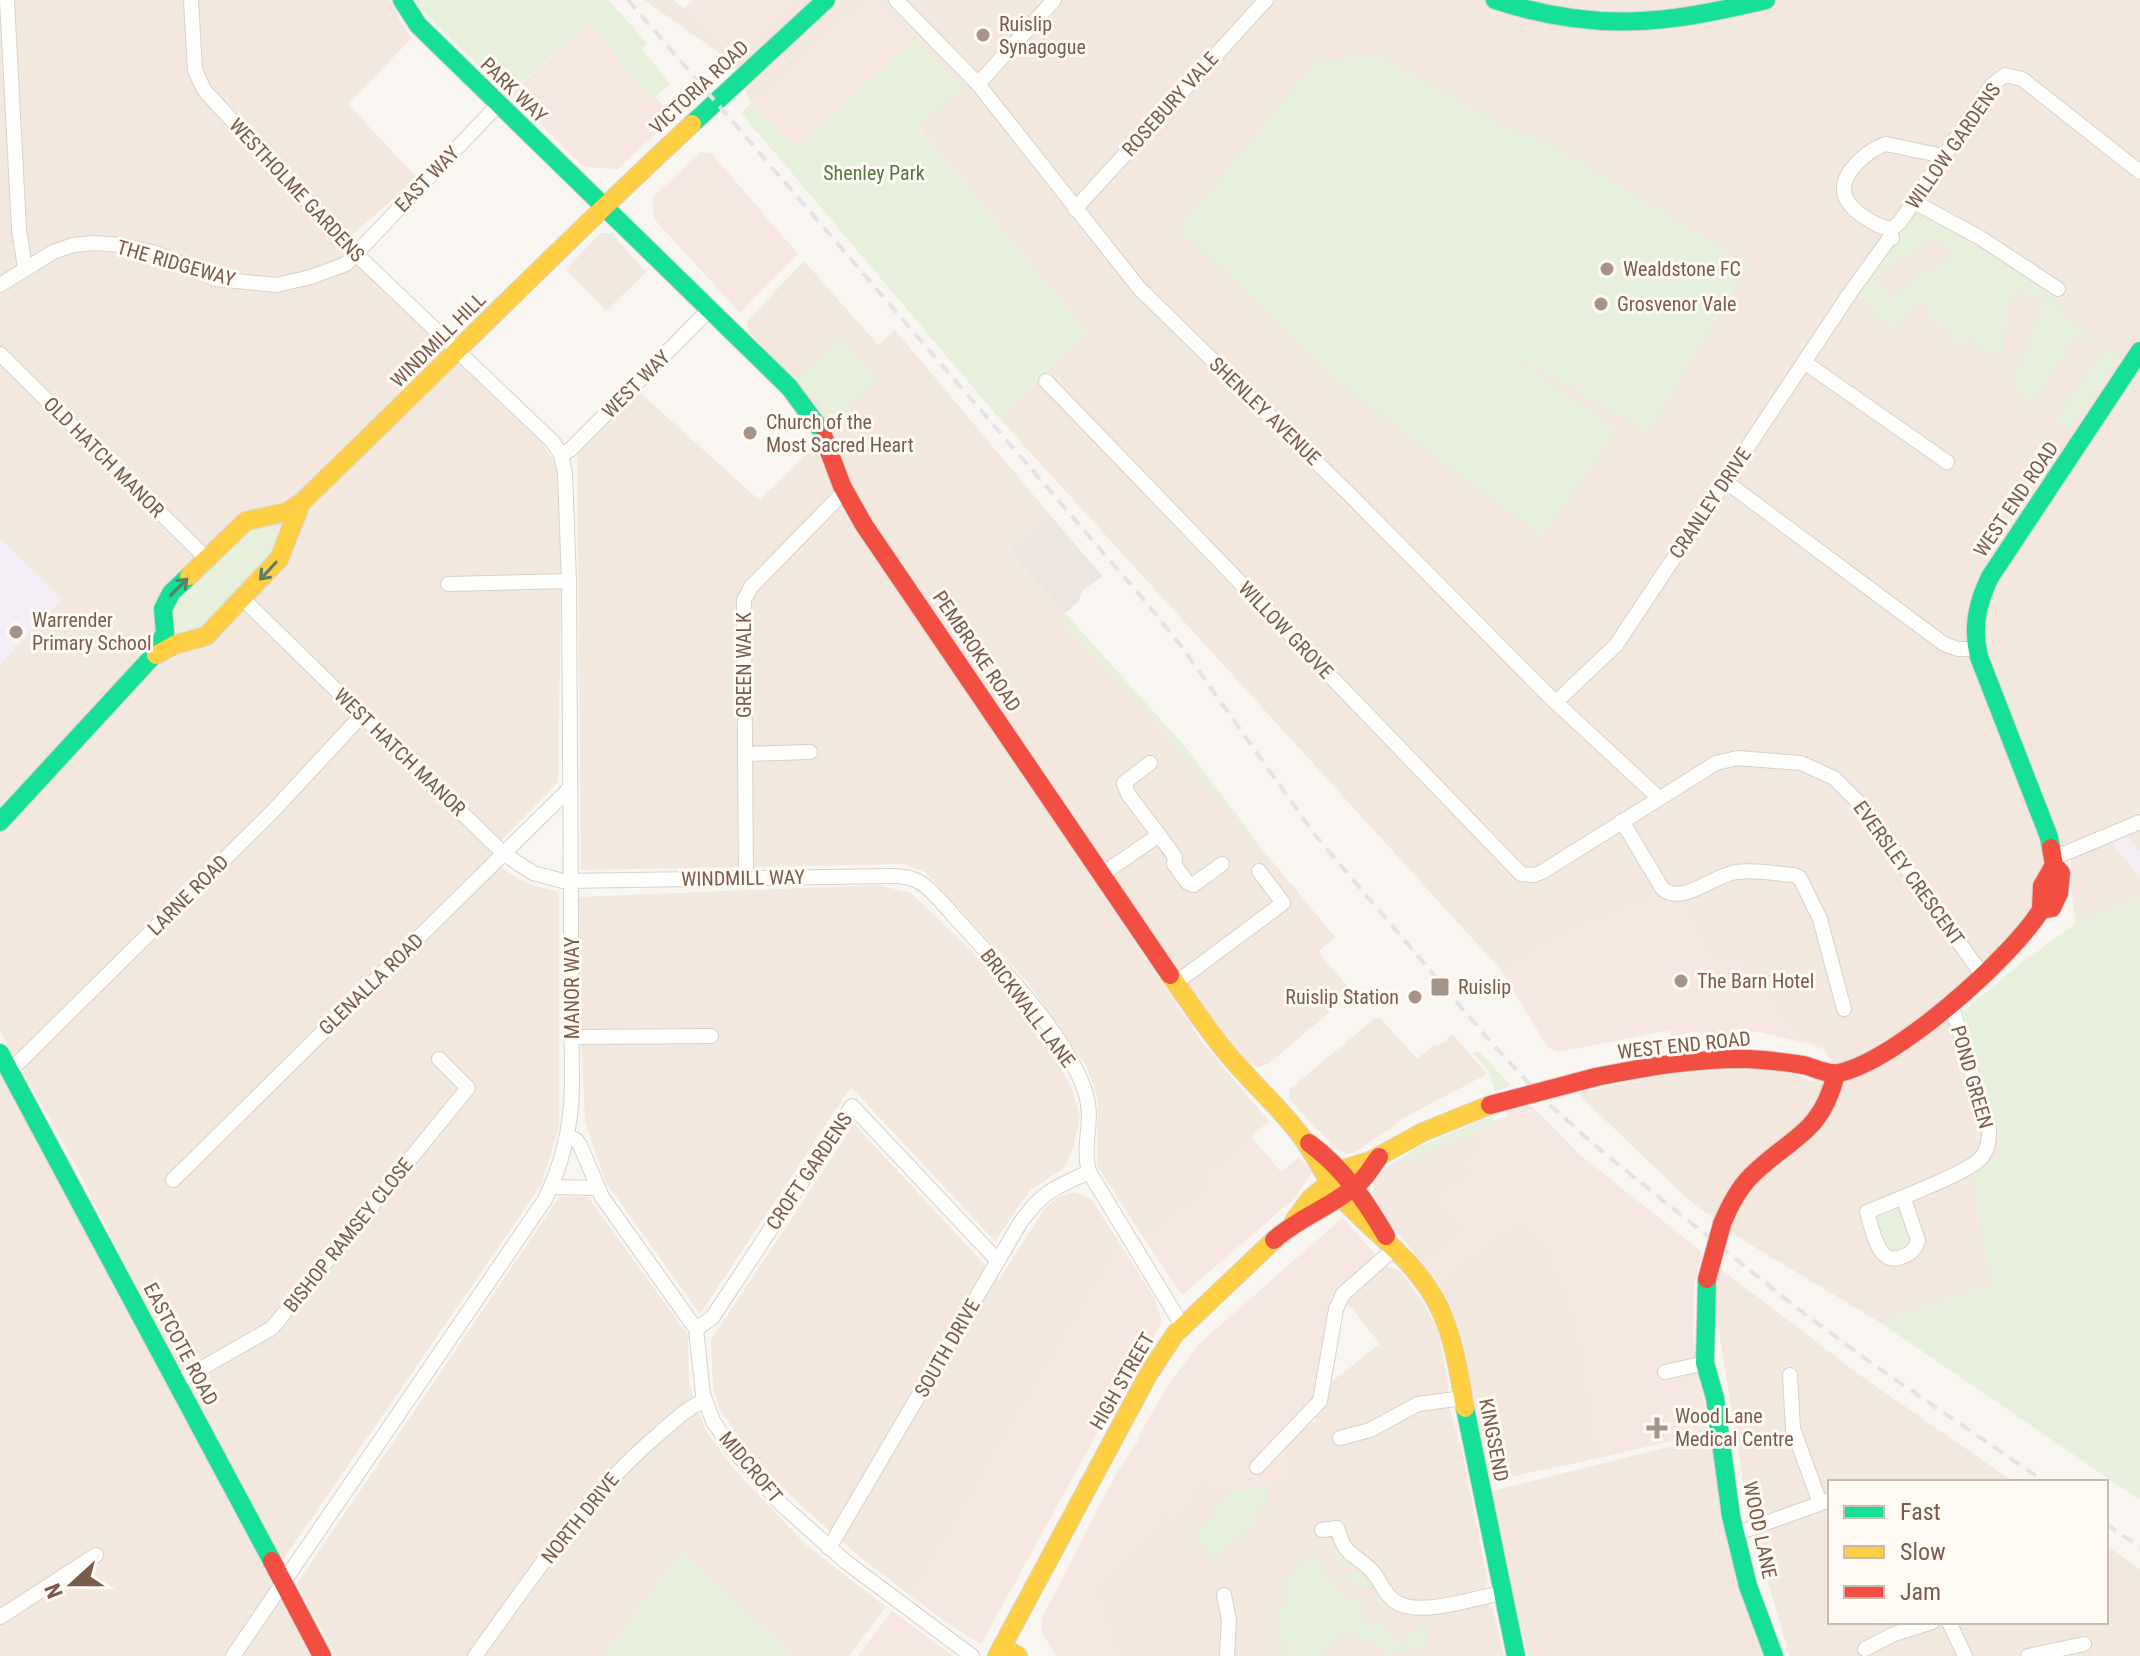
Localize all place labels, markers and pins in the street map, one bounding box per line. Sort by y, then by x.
place label: Ruislip Synagogue [999,12,1086,59]
marker: Ruislip Synagogue [974,26,992,44]
place label: Wealdstone FC [1623,257,1741,281]
marker: Wealdstone FC [1598,260,1616,278]
place label: Grosvenor Vale [1617,292,1736,316]
marker: Grosvenor Vale [1592,295,1610,313]
place label: Church of the Most Sacred Heart [766,410,914,457]
marker: Church of the Most Sacred Heart [741,424,759,442]
place label: Warrender Primary School [32,608,152,655]
marker: Warrender Primary School [7,623,25,641]
place label: The Barn Hotel [1697,969,1814,993]
marker: The Barn Hotel [1672,972,1690,990]
place label: Ruislip [1458,975,1511,999]
marker: Ruislip [1429,976,1451,998]
place label: Ruislip Station [1285,985,1399,1009]
marker: Ruislip Station [1406,988,1424,1006]
place label: Wood Lane Medical Centre [1675,1404,1794,1451]
marker: Wood Lane Medical Centre [1646,1417,1668,1439]

